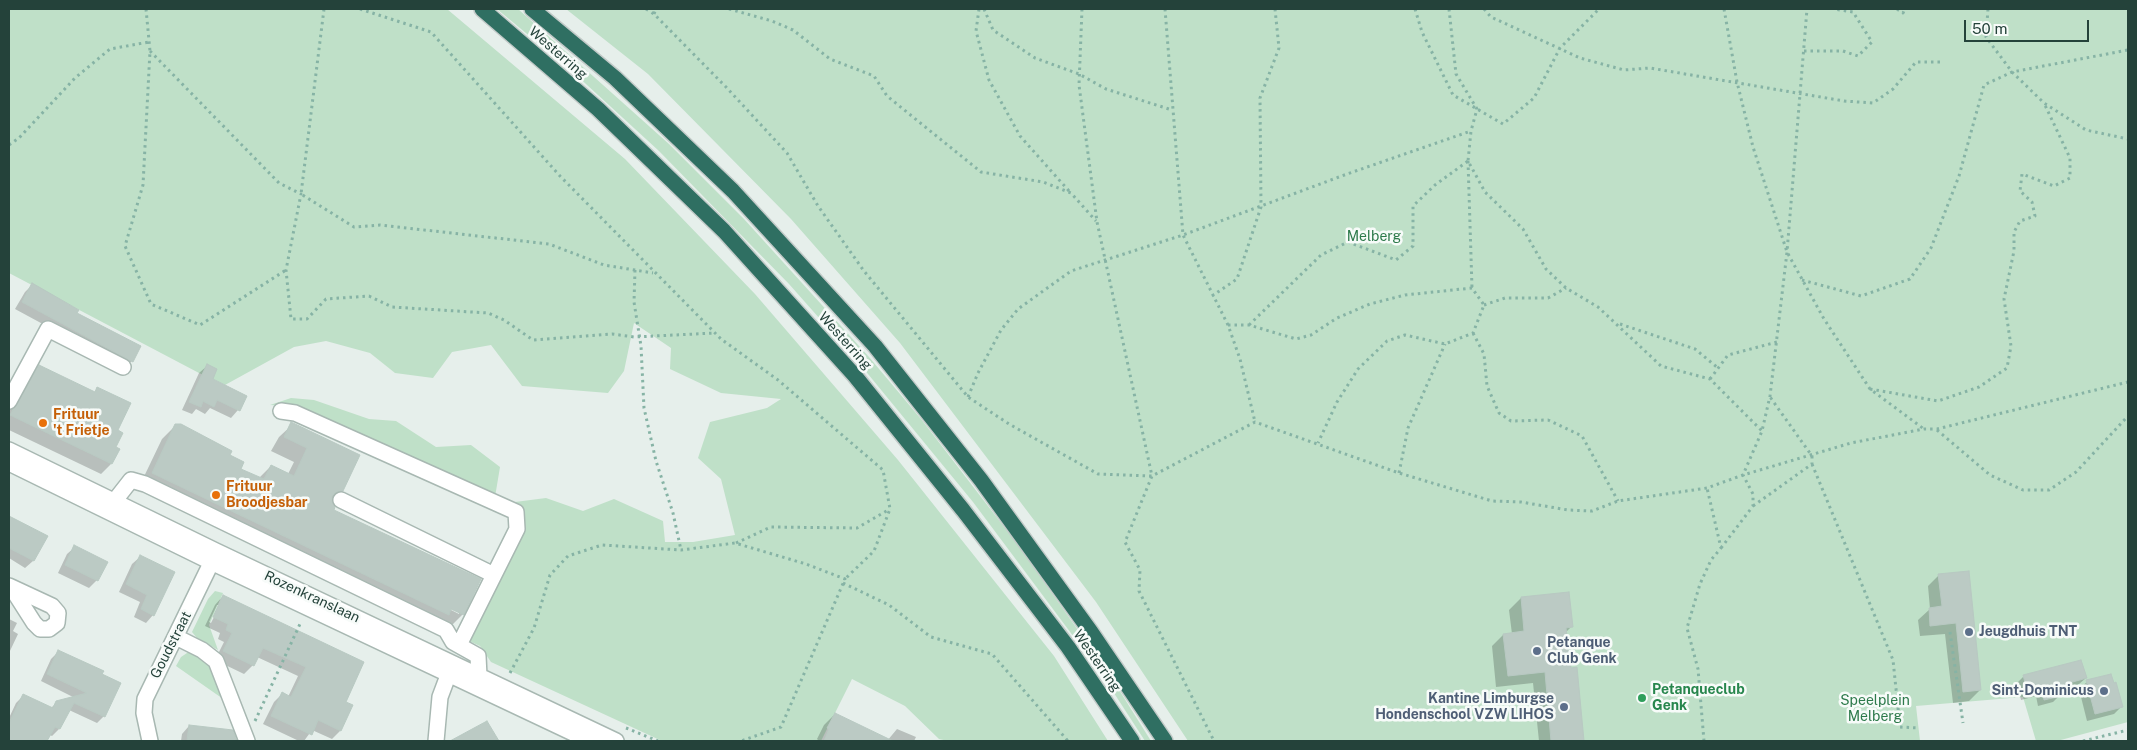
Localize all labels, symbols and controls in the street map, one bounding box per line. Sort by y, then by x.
scale bar [1967,10,2092,42]
text: 50 m [1972,20,2007,37]
street label: Westerring [525,23,591,83]
park label: Melberg [1347,229,1401,245]
street label: Westerring [815,309,875,373]
place label: Frituur 't Frietje [53,407,110,440]
marker: Frituur 't Frietje [37,417,49,429]
place label: Frituur Broodjesbar [226,479,308,512]
marker: Frituur Broodjesbar [210,489,222,501]
street label: Rozenkranslaan [262,568,362,626]
street label: Goudstraat [147,609,195,681]
place label: Jeugdhuis TNT [1979,624,2077,640]
marker: Jeugdhuis TNT [1963,626,1975,638]
street label: Westerring [1069,627,1125,695]
place label: Petanque Club Genk [1547,635,1617,668]
marker: Petanque Club Genk [1531,645,1543,657]
place label: Petanqueclub Genk [1652,682,1745,714]
place label: Sint-Dominicus [1992,683,2094,699]
marker: Sint-Dominicus [2098,685,2110,697]
place label: Kantine Limburgse Hondenschool VZW LIHOS [1375,691,1554,724]
marker: Petanqueclub Genk [1636,692,1648,704]
park label: Speelplein Melberg [1840,693,1910,726]
marker: Kantine Limburgse Hondenschool VZW LIHOS [1558,701,1570,713]

